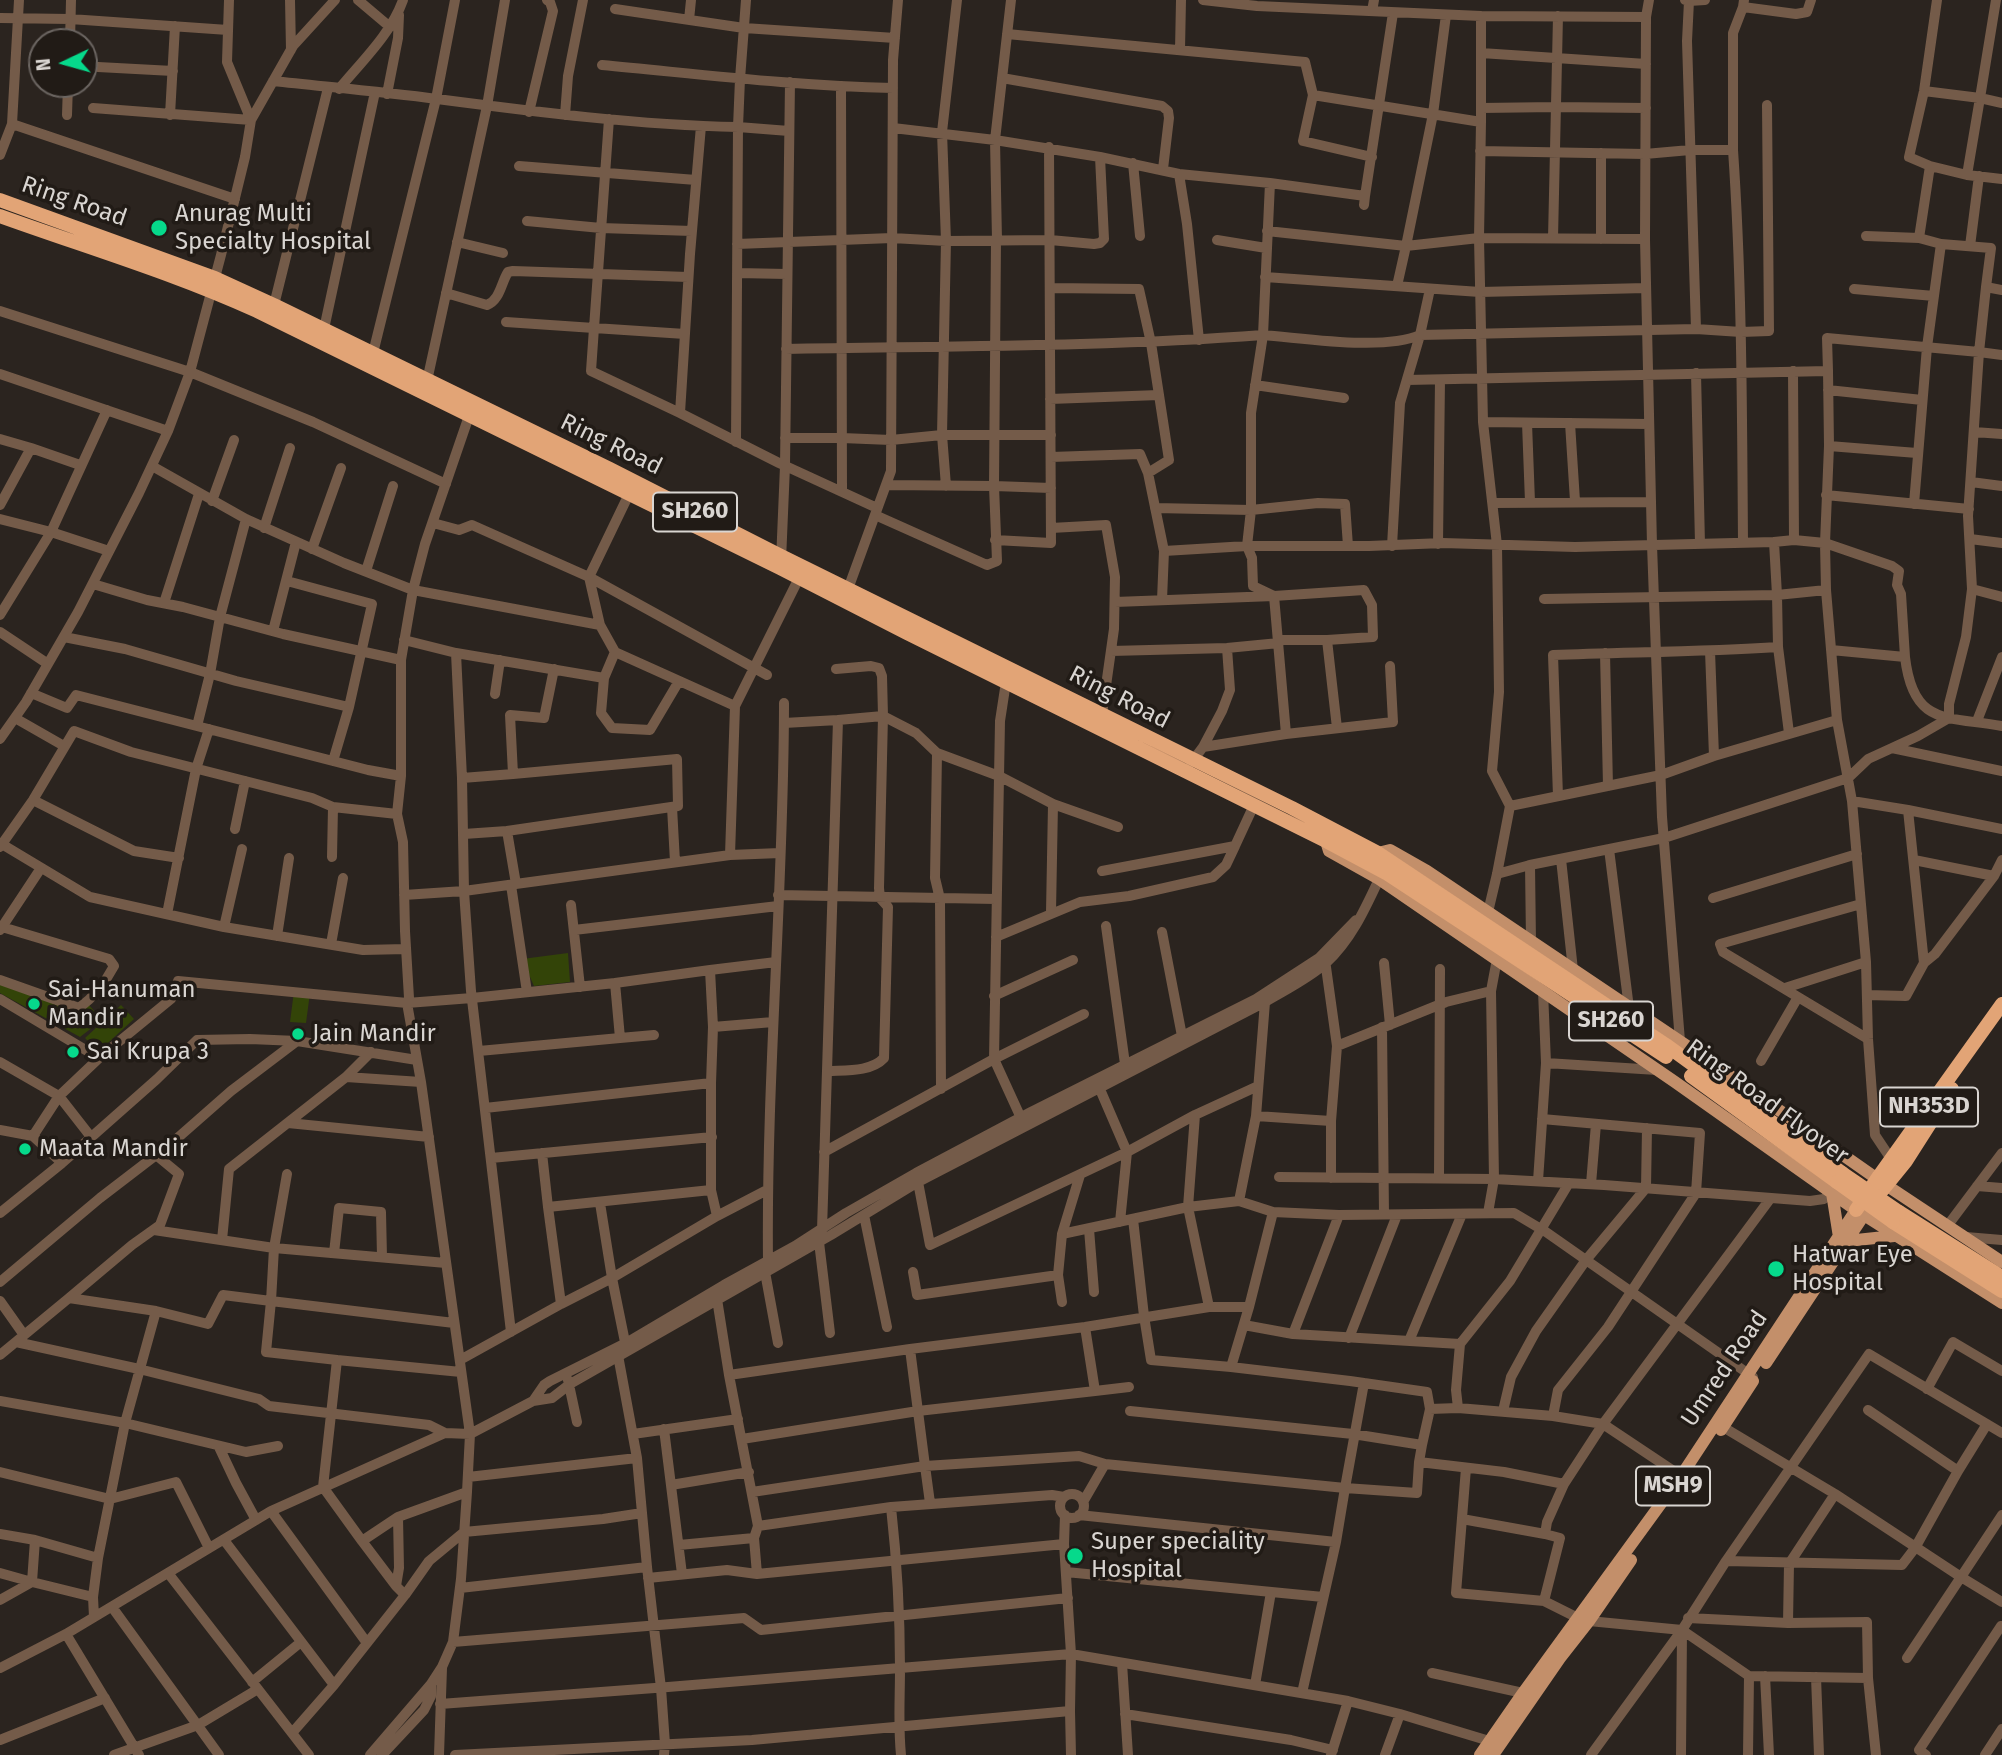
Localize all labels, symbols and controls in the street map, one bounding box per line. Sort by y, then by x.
north arrow [28,28,98,98]
text: N [32,57,56,72]
street label: Ring Road [18,171,130,233]
place label: Anurag Multi Specialty Hospital [175,200,371,256]
marker: Anurag Multi Specialty Hospital [149,218,169,238]
street label: Ring Road [555,408,667,482]
road number: SH260 [653,492,737,532]
street label: Ring Road [1064,660,1174,736]
place label: Sai-Hanuman Mandir [48,976,196,1032]
marker: Sai-Hanuman Mandir [26,996,42,1012]
road number: SH260 [1569,1002,1653,1040]
place label: Jain Mandir [312,1020,436,1048]
marker: Jain Mandir [290,1026,306,1042]
street label: Ring Road Flyover [1680,1033,1854,1171]
place label: Sai Krupa 3 [87,1038,209,1066]
marker: Sai Krupa 3 [65,1044,81,1060]
road number: NH353D [1880,1088,1978,1126]
place label: Maata Mandir [39,1135,188,1163]
marker: Maata Mandir [17,1141,33,1157]
place label: Hatwar Eye Hospital [1792,1241,1913,1297]
marker: Hatwar Eye Hospital [1766,1259,1786,1279]
street label: Umred Road [1676,1305,1774,1433]
road number: MSH9 [1636,1466,1710,1506]
place label: Super speciality Hospital [1091,1528,1265,1584]
marker: Super speciality Hospital [1065,1546,1085,1566]

